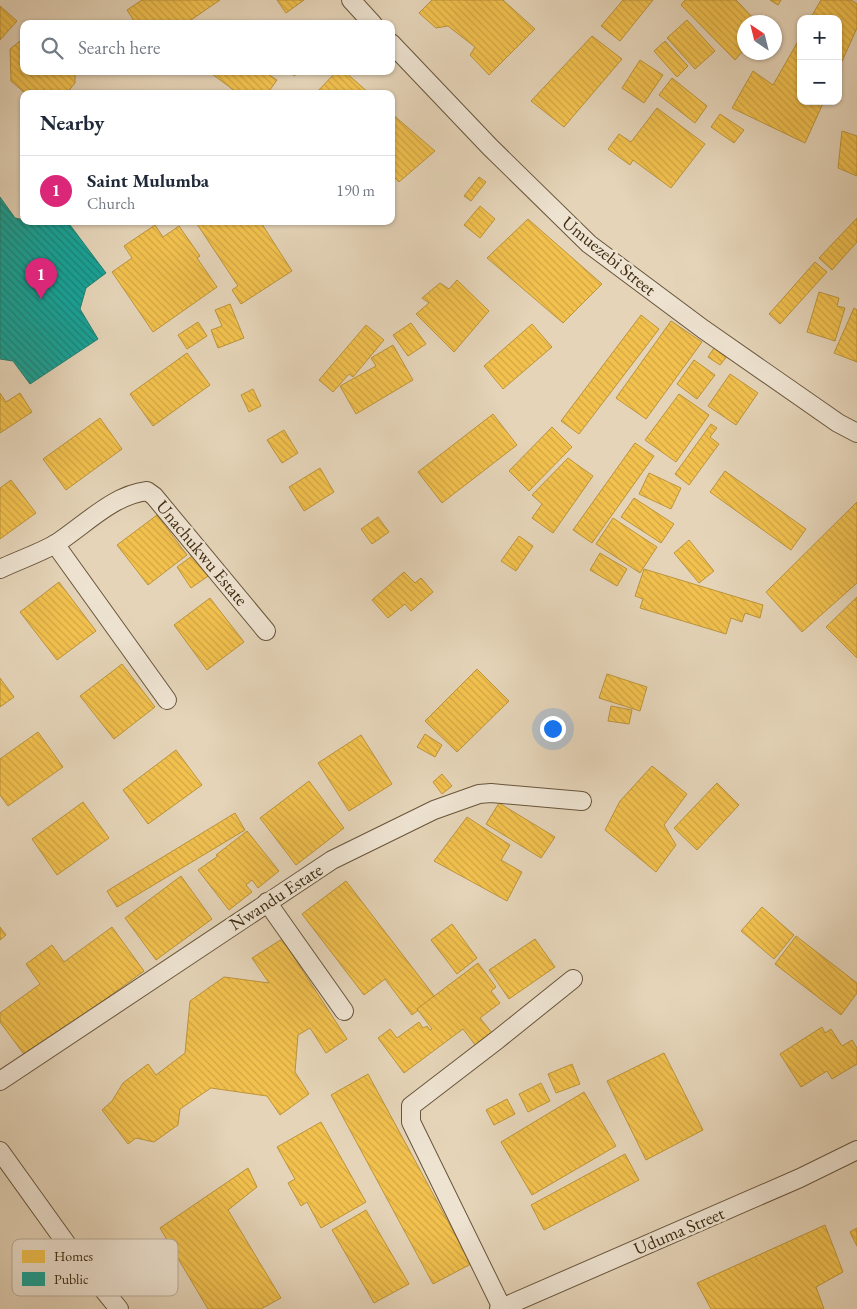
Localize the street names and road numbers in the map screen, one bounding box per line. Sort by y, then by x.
street label: Umuezebi Street [558,211,661,301]
street label: Unachukwu Estate [151,495,253,610]
street label: Nwandu Estate [225,858,327,935]
street label: Uduma Street [630,1201,728,1260]

